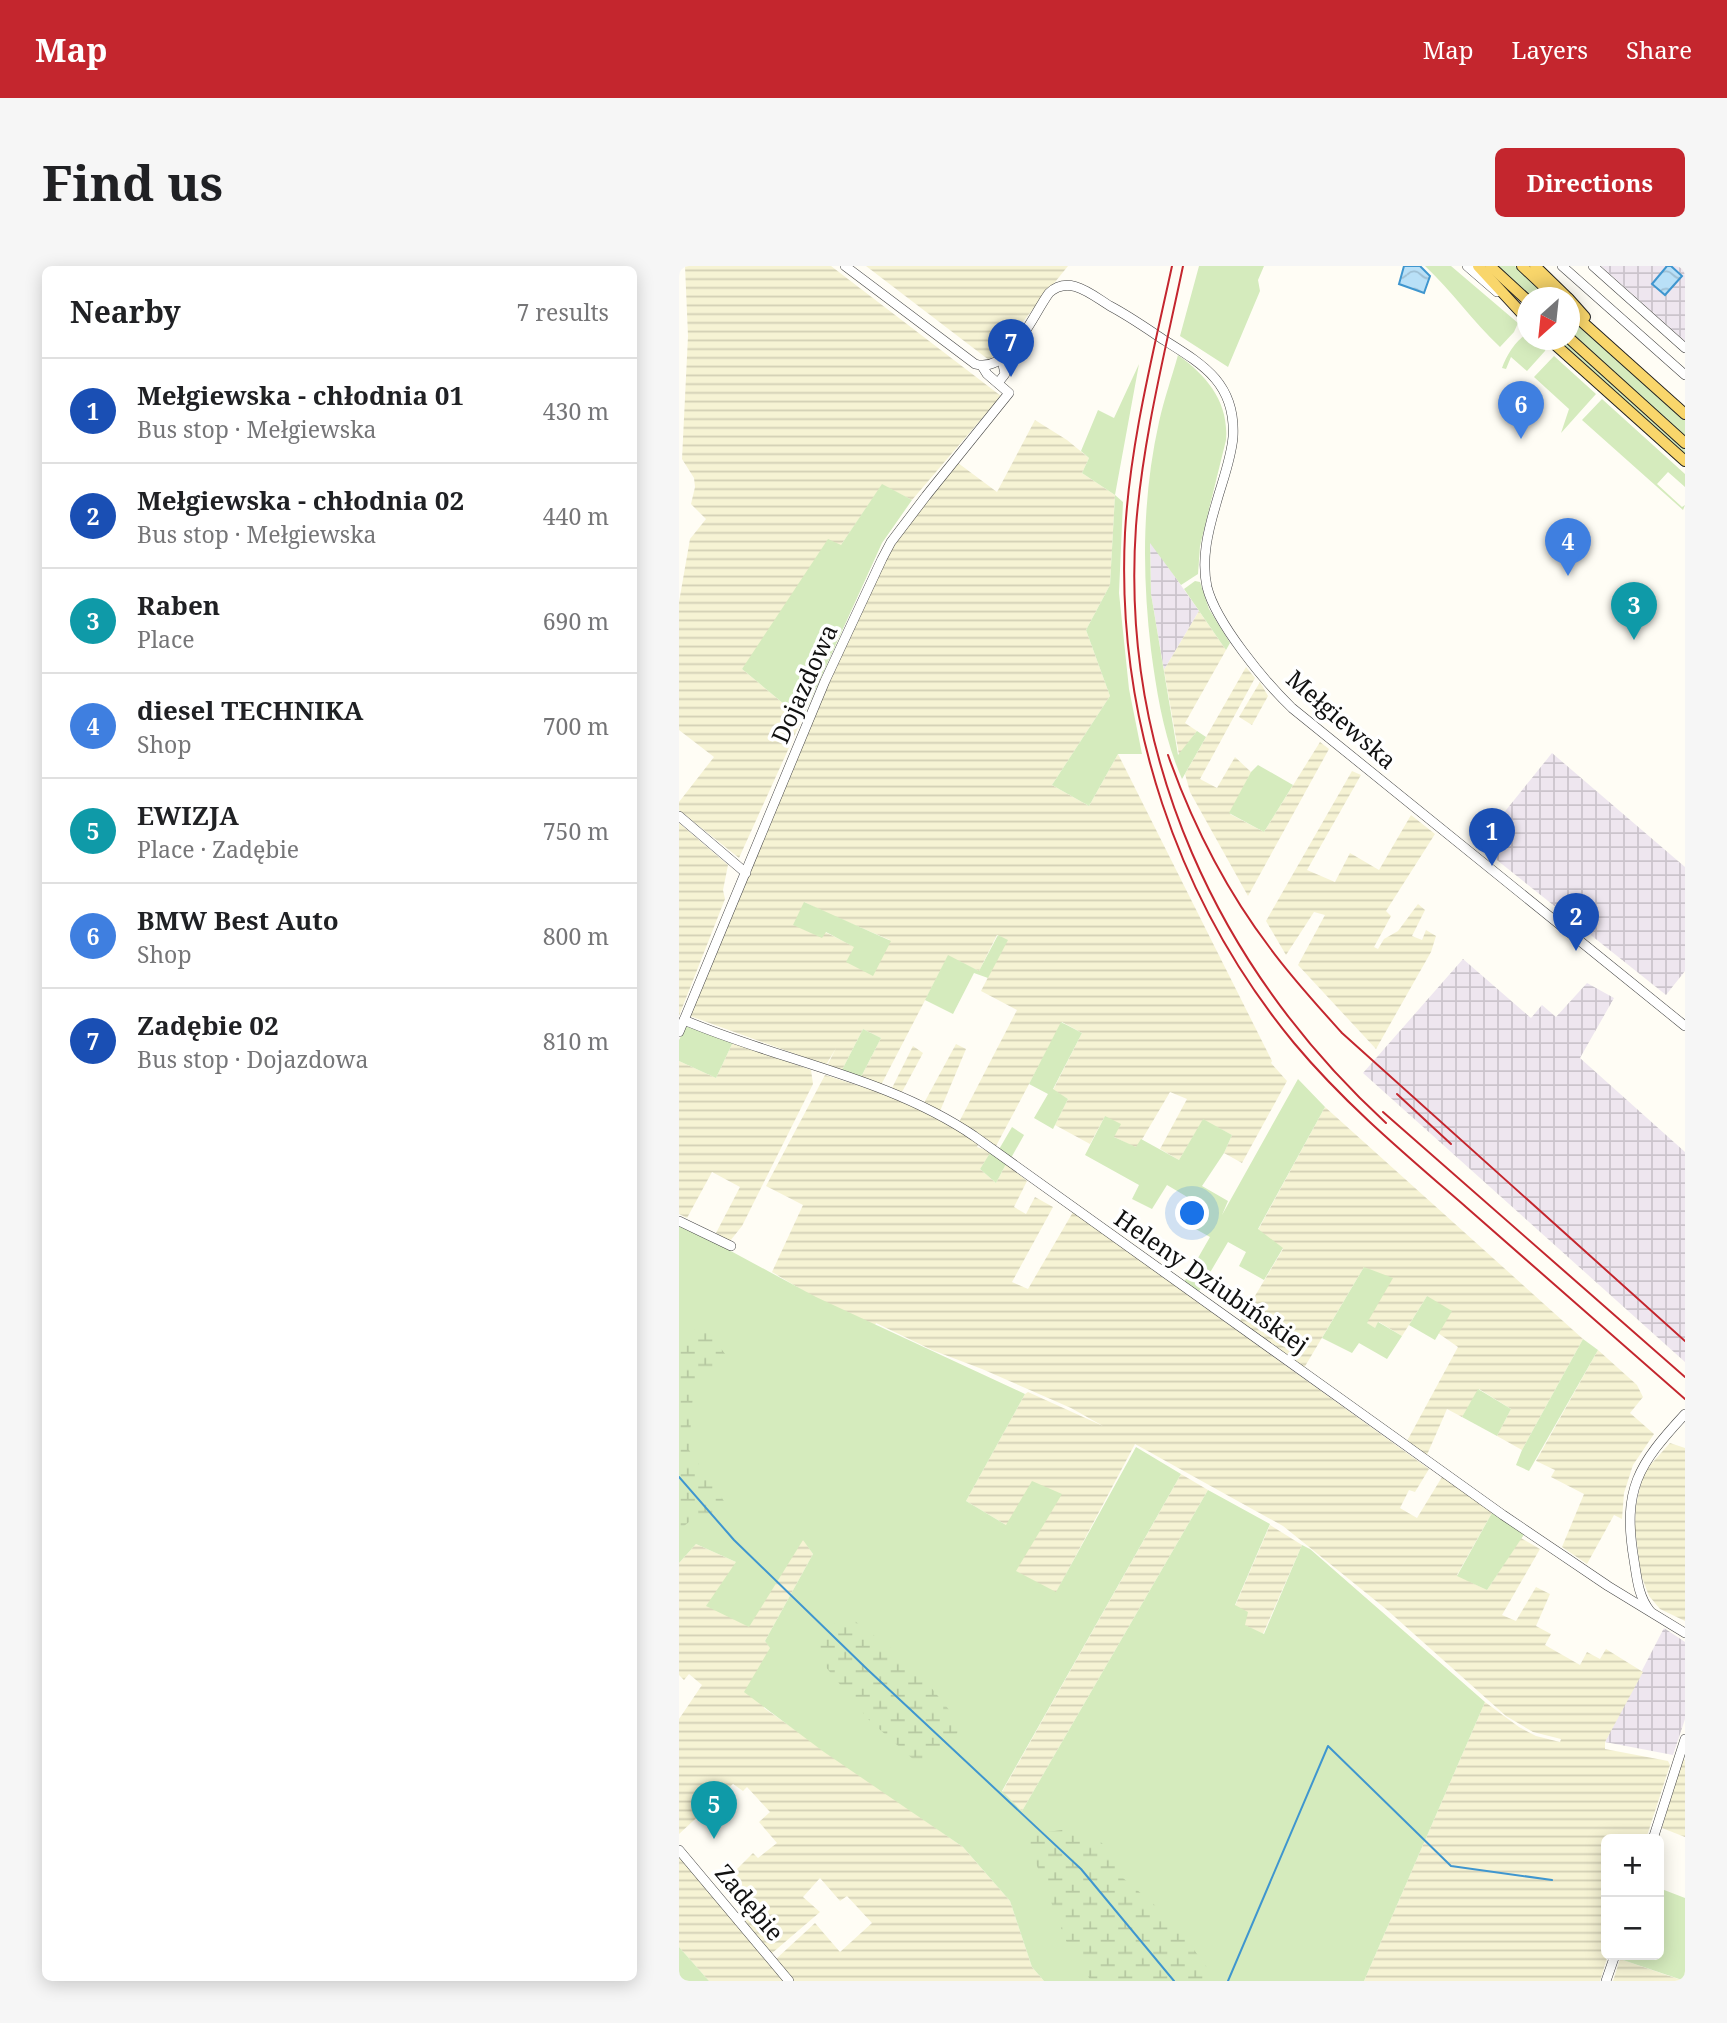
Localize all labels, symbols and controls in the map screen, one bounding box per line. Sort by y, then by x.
text: Map [35,27,108,72]
text: Map [1423,33,1474,66]
text: Layers [1512,33,1588,66]
text: Share [1626,33,1692,66]
button: Directions [1495,148,1685,217]
text: Find us [42,149,223,215]
north arrow [1517,287,1580,350]
text: Nearby [70,291,181,332]
text: 7 results [516,296,609,328]
pin: 7 [988,319,1034,377]
text: Mełgiewska - chłodnia 01 [137,377,464,413]
pin: 6 [1498,381,1544,439]
text: 1 [87,395,100,427]
text: 430 m [543,395,609,427]
text: Bus stop · Mełgiewska [137,413,377,445]
text: Mełgiewska - chłodnia 02 [137,482,464,518]
text: 2 [87,500,100,532]
text: 440 m [543,500,609,532]
text: Bus stop · Mełgiewska [137,518,377,550]
pin: 4 [1545,518,1591,576]
pin: 3 [1611,582,1657,640]
text: Raben [137,587,220,623]
text: 3 [87,605,100,637]
text: 690 m [543,605,609,637]
street label: Dojazdowa [763,619,845,748]
text: Place [137,623,195,655]
street label: Mełgiewska [1280,662,1404,776]
text: diesel TECHNIKA [137,692,363,728]
text: 4 [87,710,100,742]
text: 700 m [543,710,609,742]
text: Shop [137,728,192,760]
text: EWIZJA [137,797,239,833]
pin: 1 [1469,808,1515,866]
text: 5 [87,815,100,847]
text: 750 m [543,815,609,847]
text: Place · Zadębie [137,833,299,865]
pin: 2 [1553,893,1599,951]
text: BMW Best Auto [137,902,339,938]
text: 6 [87,920,100,952]
text: 800 m [543,920,609,952]
text: Shop [137,938,192,970]
text: Zadębie 02 [137,1007,279,1043]
text: 7 [87,1025,100,1057]
text: 810 m [543,1025,609,1057]
text: Bus stop · Dojazdowa [137,1043,368,1075]
your location [1175,1196,1209,1230]
street label: Heleny Dziubińskiej [1108,1201,1316,1360]
pin: 5 [691,1781,737,1839]
map controls [1601,1834,1664,1960]
button: + [1601,1834,1664,1897]
street label: Zadębie [708,1857,792,1947]
button: − [1601,1897,1664,1960]

